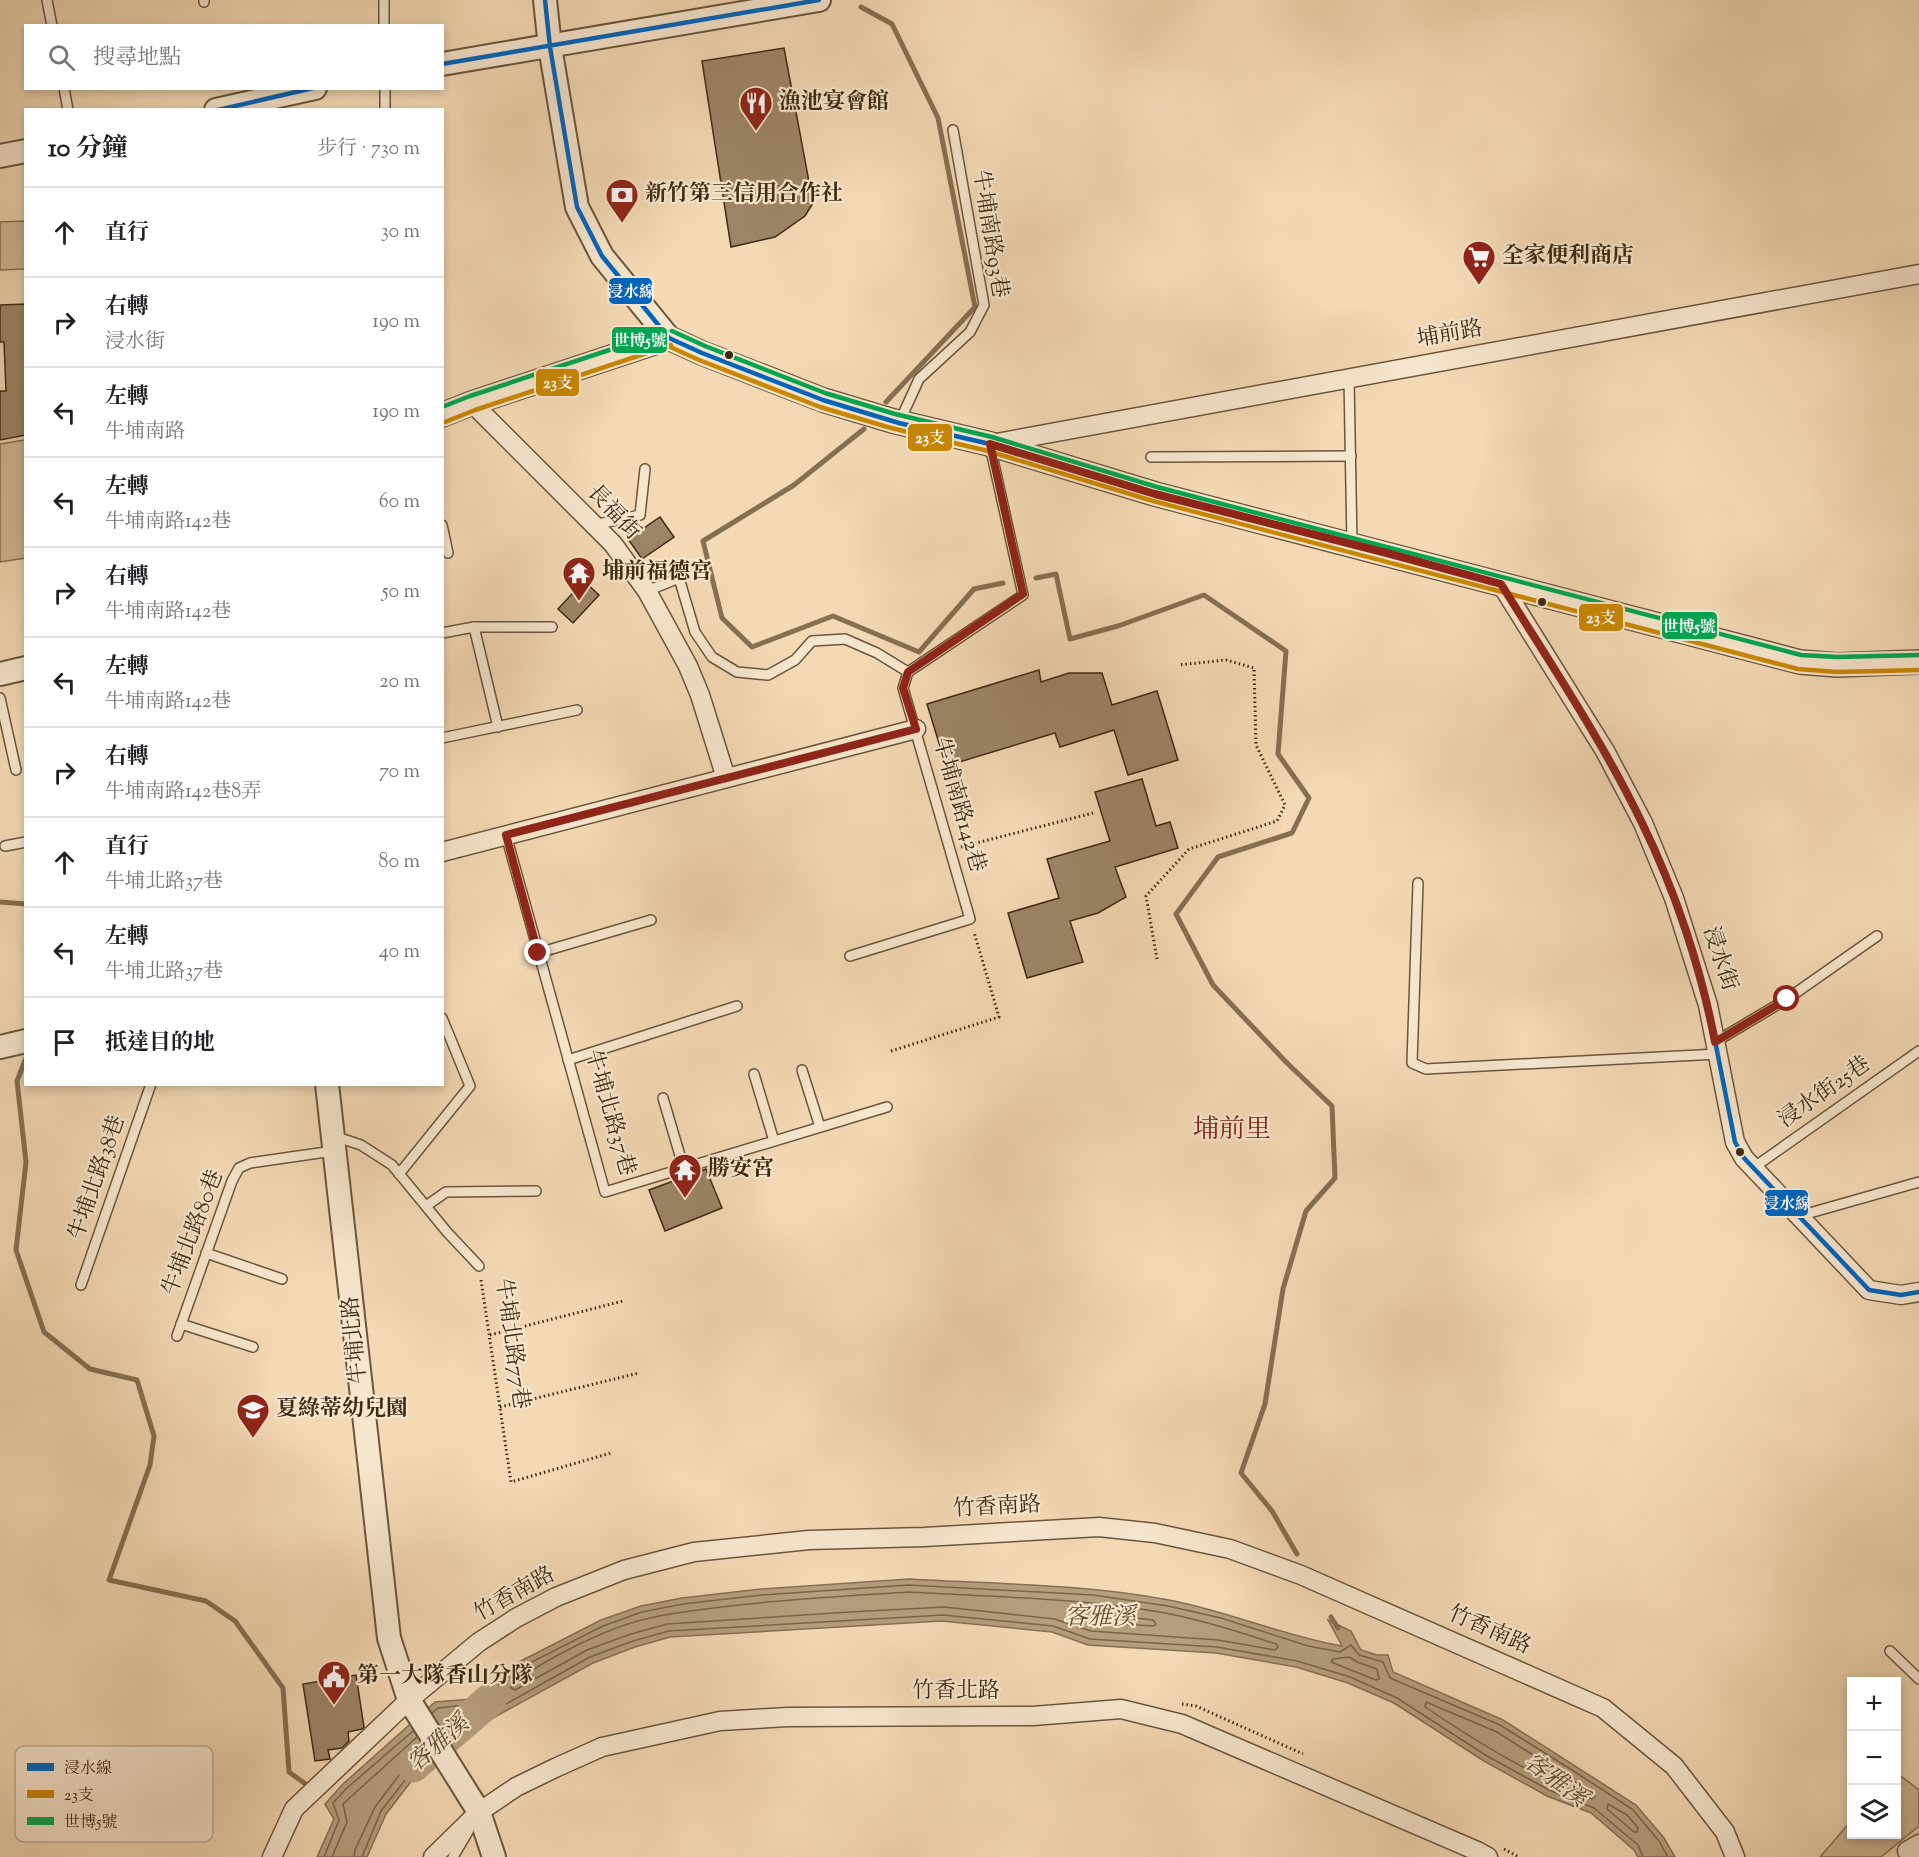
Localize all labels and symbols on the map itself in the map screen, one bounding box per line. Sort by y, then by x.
restaurant icon: 漁池宴會館 [738,85,774,132]
place label: 漁池宴會館 [779,87,889,119]
street label: 牛埔南路93巷 [963,167,1015,301]
bank icon: 新竹第三信用合作社 [604,177,640,224]
place label: 新竹第三信用合作社 [645,179,843,211]
supermarket icon: 全家便利商店 [1461,239,1497,286]
place label: 全家便利商店 [1502,241,1634,273]
line badge: 浸水線 [608,277,653,305]
text: 浸水線 [607,282,655,305]
street label: 埔前路 [1415,314,1485,356]
line badge: 世博5號 [611,326,668,354]
text: 世博5號 [613,331,667,354]
unlabelled marker [723,349,735,361]
line badge: 23支 [535,368,580,397]
text: 23支 [543,373,573,396]
line badge: 23支 [907,423,953,452]
text: 23支 [915,428,945,451]
street label: 長福街 [579,478,647,548]
temple icon: 埔前福德宮 [561,555,597,602]
place label: 埔前福德宮 [602,557,712,589]
unlabelled marker [1536,596,1548,608]
line badge: 23支 [1578,603,1624,632]
text: 23支 [1586,608,1616,631]
line badge: 世博5號 [1661,611,1718,640]
text: 世博5號 [1662,617,1716,640]
street label: 牛埔南路142巷 [923,734,993,876]
street label: 浸水街 [1694,923,1744,995]
route end [524,939,550,965]
route start [1773,985,1799,1011]
street label: 牛埔北路37巷 [576,1046,642,1180]
street label: 浸水街25巷 [1772,1050,1878,1136]
street label: 牛埔北路38巷 [62,1111,134,1245]
district label: 埔前里 [1193,1112,1271,1149]
unlabelled marker [1734,1146,1746,1158]
temple icon: 勝安宮 [667,1152,703,1199]
place label: 勝安宮 [708,1154,774,1186]
street label: 牛埔北路80巷 [155,1165,233,1301]
line badge: 浸水線 [1764,1189,1809,1217]
text: 浸水線 [1763,1194,1811,1217]
street label: 牛埔北路77巷 [486,1276,536,1412]
street label: 牛埔北路 [335,1295,377,1385]
school or university icon: 夏綠蒂幼兒園 [235,1392,271,1439]
place label: 夏綠蒂幼兒園 [276,1394,408,1426]
street label: 竹香南路 [952,1490,1042,1526]
street label: 竹香南路 [469,1560,561,1630]
street label: 竹香南路 [1442,1598,1536,1664]
water label: 客雅溪 [1064,1601,1139,1635]
public building icon: 第一大隊香山分隊 [316,1659,352,1706]
place label: 第一大隊香山分隊 [357,1661,533,1693]
street label: 竹香北路 [912,1676,1000,1708]
water label: 客雅溪 [401,1706,480,1780]
legend [15,1746,213,1842]
water label: 客雅溪 [1516,1746,1596,1818]
text: 浸水線 [64,1758,112,1781]
text: 23支 [64,1785,94,1808]
text: 世博5號 [64,1812,117,1835]

